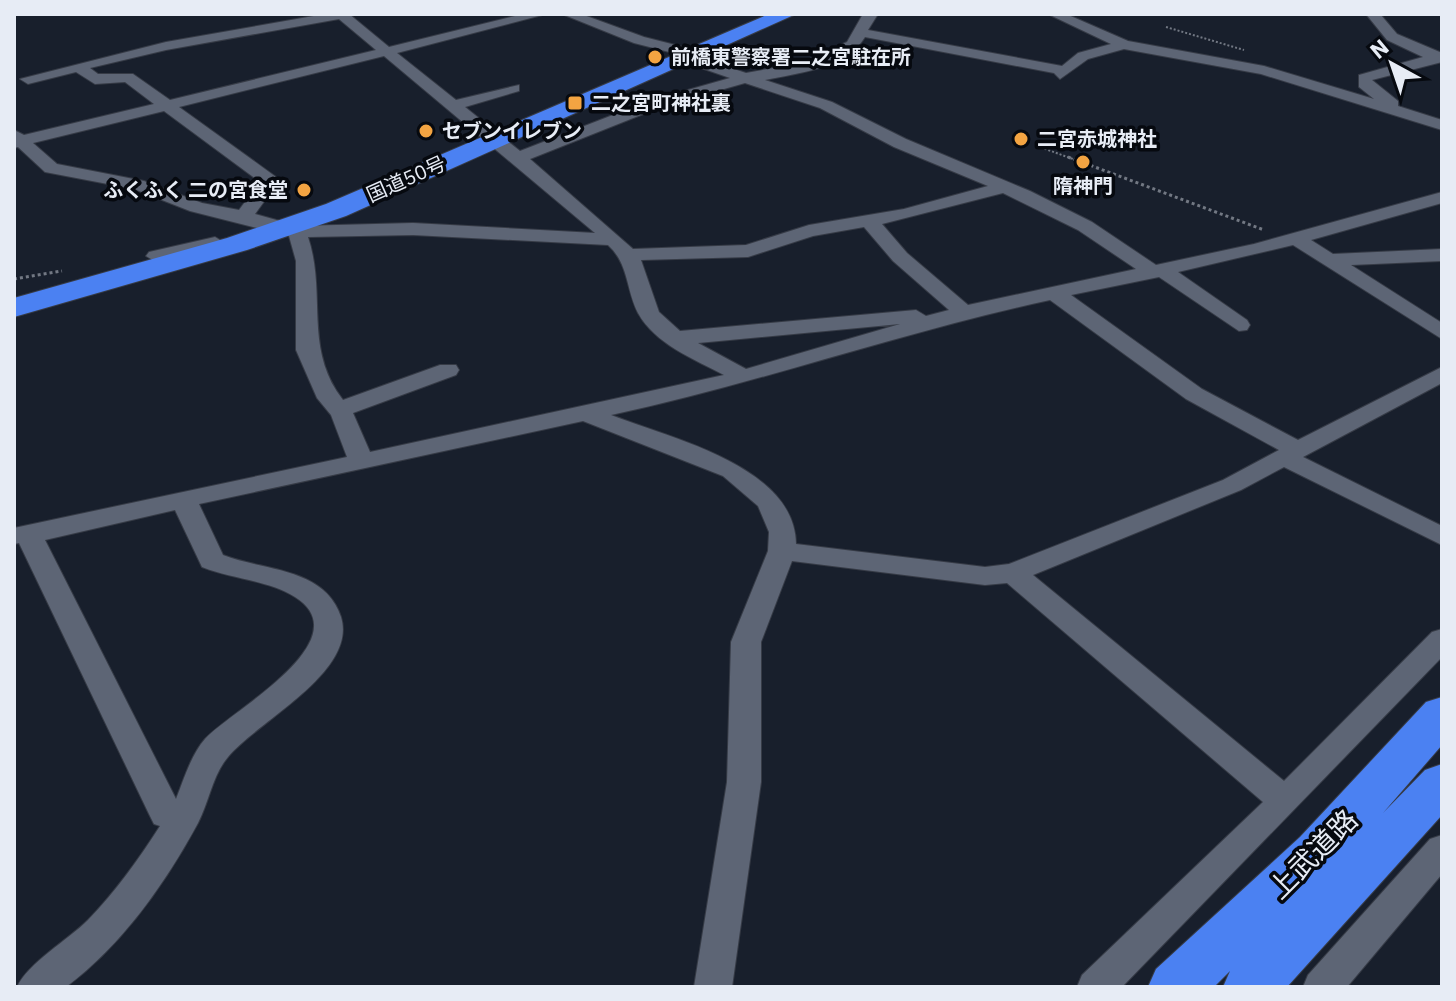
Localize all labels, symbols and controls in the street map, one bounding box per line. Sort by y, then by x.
north arrow [1352,24,1432,104]
text: N [1363,32,1394,65]
place label: 前橋東警察署二之宮駐在所 [671,43,911,70]
marker: 前橋東警察署二之宮駐在所 [646,48,664,66]
place label: 二之宮町神社裏 [591,89,731,116]
marker: 二之宮町神社裏 [566,94,584,112]
place label: セブンイレブン [442,117,582,144]
marker: セブンイレブン [417,122,435,140]
place label: 二宮赤城神社 [1037,125,1157,152]
marker: 二宮赤城神社 [1012,130,1030,148]
street label: 国道50号 [362,149,450,208]
marker: 隋神門 [1074,153,1092,171]
place label: 隋神門 [1053,172,1113,199]
place label: ふくふく 二の宮食堂 [103,176,288,203]
marker: ふくふく 二の宮食堂 [295,181,313,199]
street label: 上武道路 [1260,801,1365,906]

